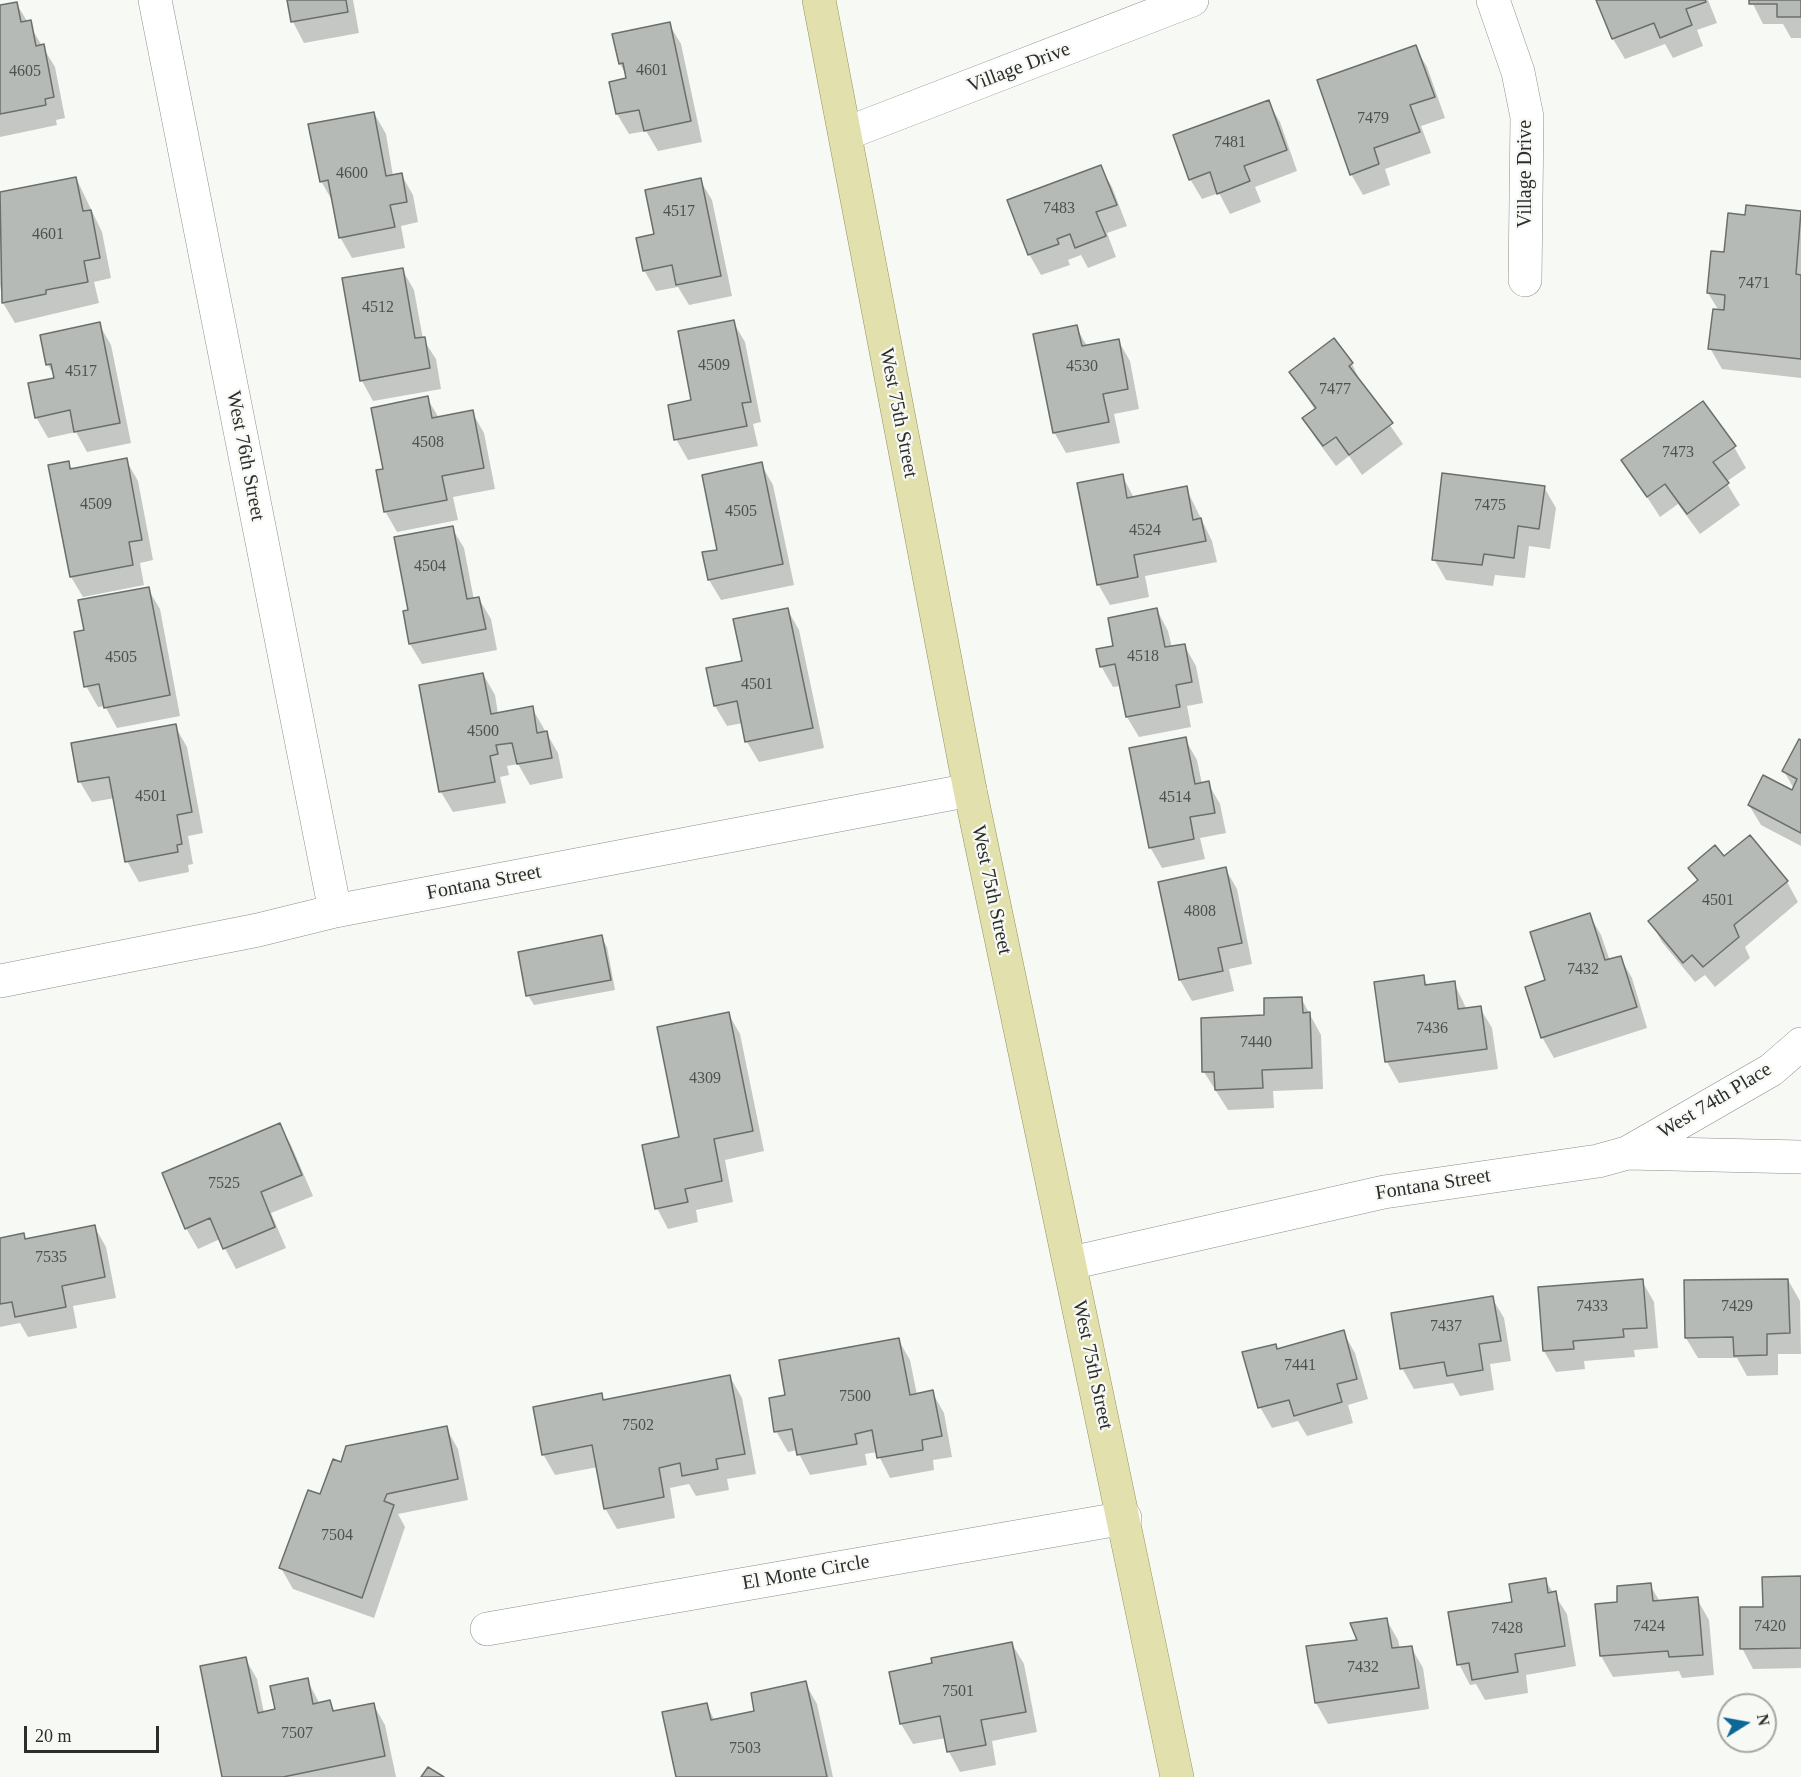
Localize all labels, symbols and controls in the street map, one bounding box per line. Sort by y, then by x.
street label: Village Drive [964,37,1074,99]
house number: 4601 [636,61,668,81]
house number: 4605 [9,62,41,82]
house number: 7479 [1357,109,1389,129]
street label: Village Drive [1514,120,1538,228]
house number: 7481 [1214,133,1246,153]
house number: 4600 [336,164,368,184]
house number: 7483 [1043,199,1075,219]
house number: 4517 [663,202,695,222]
house number: 4601 [32,225,64,245]
house number: 7471 [1738,274,1770,294]
house number: 4512 [362,298,394,318]
street label: West 75th Street [874,346,922,480]
house number: 4509 [698,356,730,376]
house number: 4530 [1066,357,1098,377]
house number: 4517 [65,362,97,382]
house number: 7477 [1319,380,1351,400]
street label: West 76th Street [221,389,269,523]
house number: 4508 [412,433,444,453]
house number: 7473 [1662,443,1694,463]
house number: 4509 [80,495,112,515]
house number: 7475 [1474,496,1506,516]
house number: 4505 [725,502,757,522]
house number: 4524 [1129,521,1161,541]
house number: 4504 [414,557,446,577]
house number: 4518 [1127,647,1159,667]
house number: 4505 [105,648,137,668]
house number: 4501 [741,675,773,695]
house number: 4500 [467,722,499,742]
house number: 4501 [135,787,167,807]
house number: 4514 [1159,788,1191,808]
street label: West 75th Street [966,823,1016,957]
street label: Fontana Street [425,860,543,906]
house number: 4501 [1702,891,1734,911]
house number: 4808 [1184,902,1216,922]
house number: 7432 [1567,960,1599,980]
house number: 7436 [1416,1019,1448,1039]
house number: 7440 [1240,1033,1272,1053]
street label: West 74th Place [1654,1058,1776,1144]
house number: 4309 [689,1069,721,1089]
street label: Fontana Street [1374,1164,1492,1206]
house number: 7525 [208,1174,240,1194]
house number: 7535 [35,1248,67,1268]
house number: 7433 [1576,1297,1608,1317]
house number: 7429 [1721,1297,1753,1317]
street label: West 75th Street [1067,1298,1117,1432]
house number: 7437 [1430,1317,1462,1337]
house number: 7441 [1284,1356,1316,1376]
house number: 7500 [839,1387,871,1407]
house number: 7502 [622,1416,654,1436]
house number: 7504 [321,1526,353,1546]
street label: El Monte Circle [740,1550,872,1596]
house number: 7424 [1633,1617,1665,1637]
house number: 7420 [1754,1617,1786,1637]
house number: 7428 [1491,1619,1523,1639]
house number: 7432 [1347,1658,1379,1678]
house number: 7501 [942,1682,974,1702]
north arrow [1717,1693,1777,1753]
text: N [1754,1713,1773,1727]
scale bar [27,1714,162,1752]
house number: 7507 [281,1724,313,1744]
text: 20 m [35,1726,72,1746]
house number: 7503 [729,1739,761,1759]

